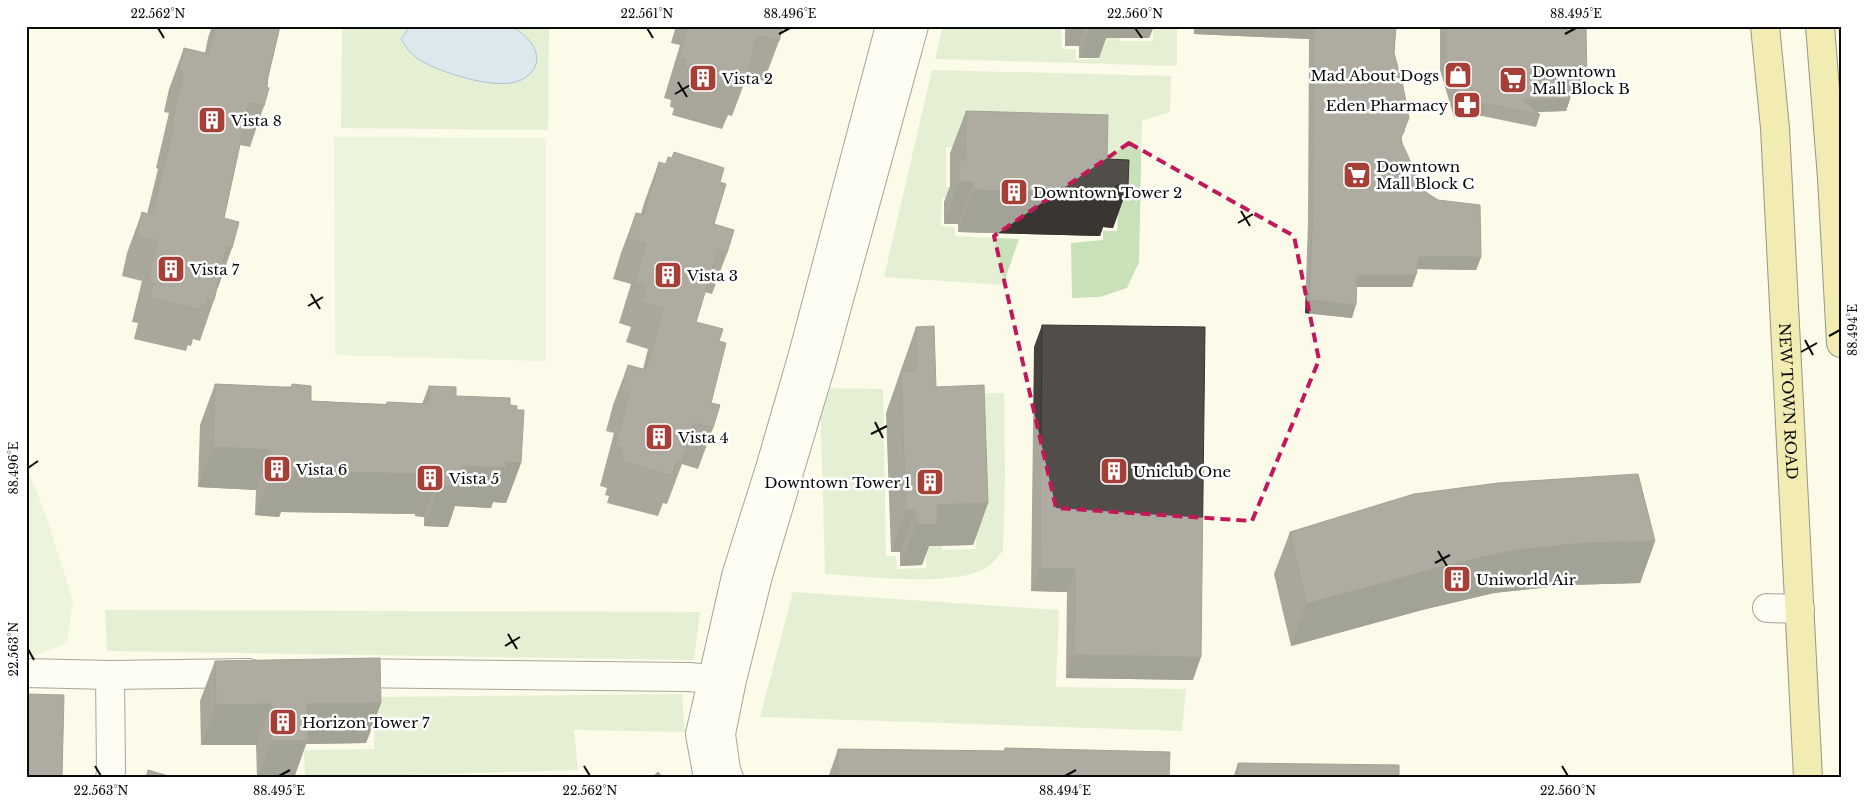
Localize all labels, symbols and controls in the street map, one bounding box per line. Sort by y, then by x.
text: 22.562°N [131,6,186,21]
text: 22.561°N [621,6,674,21]
text: 88.496°E [763,6,817,21]
text: 22.560°N [1107,6,1163,21]
text: 88.495°E [1550,6,1602,21]
shop icon: Mad About Dogs [1443,60,1473,90]
place label: Downtown Mall Block B [1532,62,1630,98]
building icon: Vista 2 [688,63,718,93]
supermarket icon: Downtown Mall Block B [1498,65,1528,95]
place label: Mad About Dogs [1310,66,1439,85]
place label: Vista 2 [721,69,773,88]
pharmacy icon: Eden Pharmacy [1452,90,1482,120]
place label: Eden Pharmacy [1326,96,1448,115]
building icon: Vista 8 [197,105,227,135]
place label: Vista 8 [230,111,282,130]
place label: Downtown Mall Block C [1376,157,1474,193]
supermarket icon: Downtown Mall Block C [1342,160,1372,190]
building icon: Downtown Tower 2 [999,177,1029,207]
place label: Downtown Tower 2 [1033,183,1182,202]
building icon: Vista 7 [156,254,186,284]
place label: Vista 7 [189,260,240,279]
building icon: Vista 3 [653,260,683,290]
place label: Vista 3 [686,266,738,285]
text: 88.494°E [1845,304,1860,356]
street label: NEW TOWN ROAD [1775,322,1802,480]
building icon: Vista 4 [644,422,674,452]
place label: Vista 4 [677,428,728,447]
text: 88.496°E [6,441,21,495]
building icon: Vista 6 [262,454,292,484]
building icon: Uniclub One [1099,456,1129,486]
place label: Vista 6 [295,460,347,479]
place label: Uniclub One [1133,462,1231,481]
building icon: Vista 5 [415,463,445,493]
building icon: Downtown Tower 1 [915,467,945,497]
place label: Vista 5 [448,469,499,488]
place label: Downtown Tower 1 [764,473,911,492]
building icon: Uniworld Air [1442,564,1472,594]
place label: Uniworld Air [1476,570,1577,589]
text: 22.563°N [6,621,21,676]
building icon: Horizon Tower 7 [268,707,298,737]
place label: Horizon Tower 7 [302,713,430,732]
text: 22.563°N [74,783,129,798]
text: 88.495°E [253,783,305,798]
text: 22.562°N [563,783,618,798]
text: 88.494°E [1039,783,1091,798]
text: 22.560°N [1540,783,1596,798]

